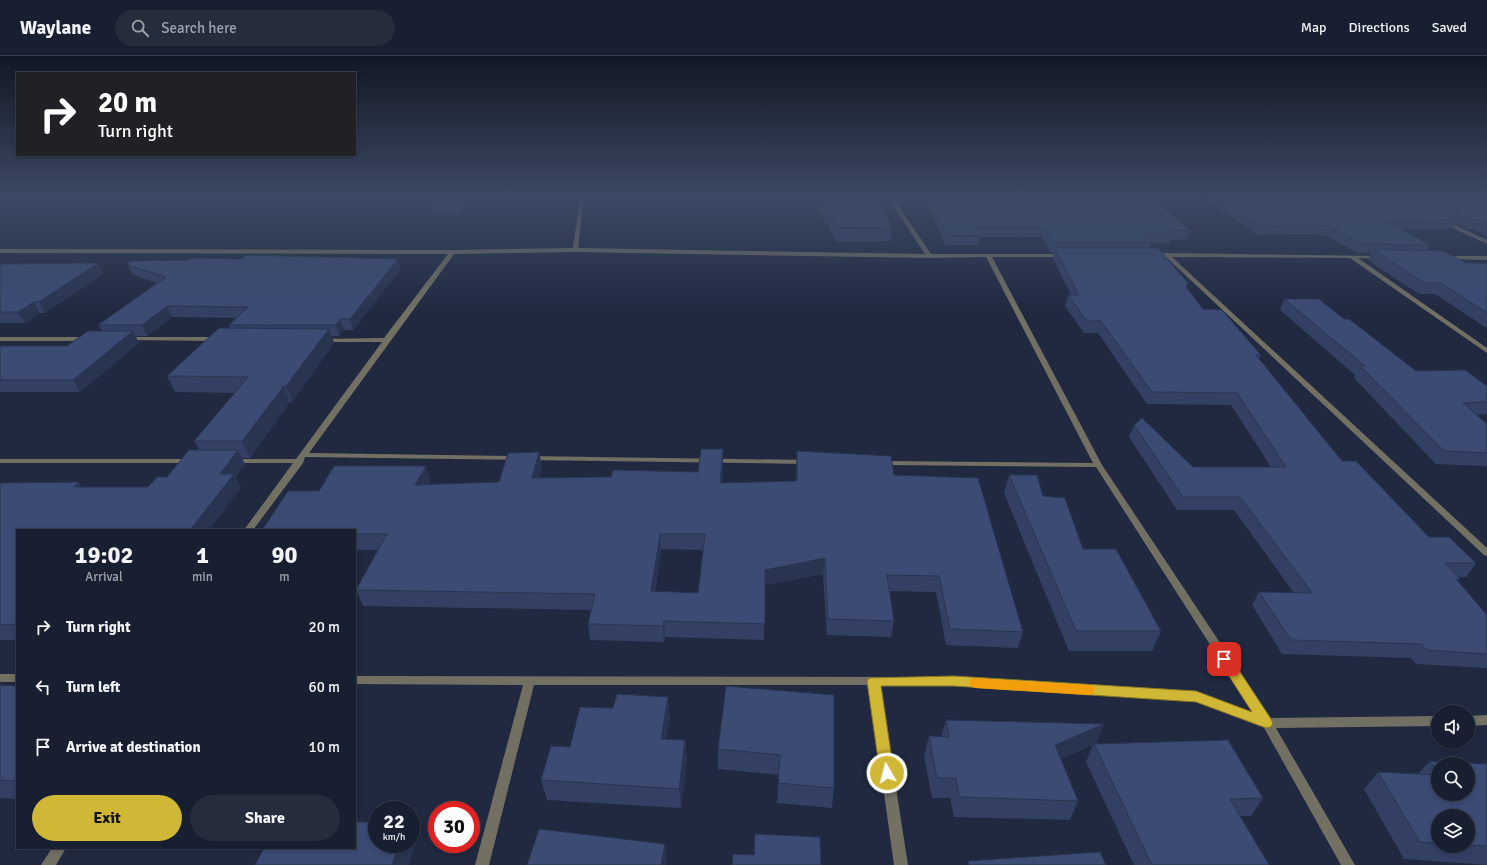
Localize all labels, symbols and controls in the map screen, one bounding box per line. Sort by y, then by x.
search box [115,10,395,46]
text: Waylane [20,16,91,40]
icon: search [129,17,151,39]
text: Search here [161,19,237,37]
text: Map [1301,19,1327,36]
text: Directions [1349,19,1410,36]
text: Saved [1432,19,1467,36]
text: 20 m [98,86,157,120]
icon: right [32,88,84,140]
text: Turn right [98,120,173,142]
text: 19:02 [75,540,133,570]
text: 1 [196,540,209,570]
text: 90 [272,540,297,570]
text: Arrival [85,569,123,585]
text: min [192,569,213,585]
text: m [279,569,290,585]
icon: right [32,616,54,638]
text: Turn right [66,618,131,636]
text: 20 m [309,618,340,636]
pin [1207,642,1241,676]
icon: arrive [1213,648,1235,670]
icon: left [32,676,54,698]
text: Turn left [66,678,120,696]
text: 60 m [309,678,340,696]
map controls [1431,705,1475,853]
button: sound [1431,705,1475,749]
icon: arrive [32,736,54,758]
text: Arrive at destination [66,738,201,756]
text: 10 m [309,738,340,756]
position arrow [866,752,908,794]
button: search [1431,757,1475,801]
button: Exit [32,795,182,841]
button: Share [190,795,340,841]
speed limit sign: 30 [428,801,480,853]
text: 22 [383,809,405,834]
button: layers [1431,809,1475,853]
text: km/h [383,831,405,843]

